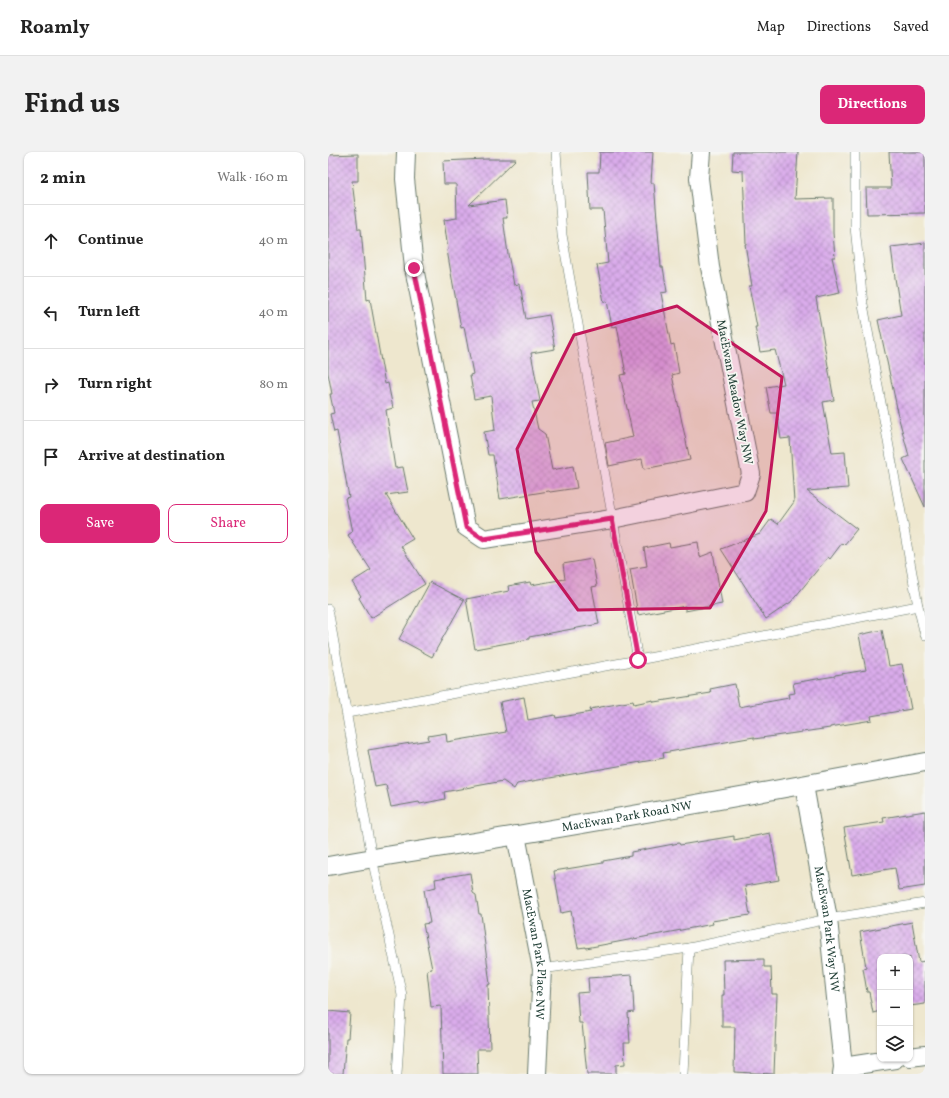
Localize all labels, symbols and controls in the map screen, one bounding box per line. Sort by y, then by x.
text: Roamly [20,15,90,41]
text: Map [757,18,785,37]
text: Directions [807,18,871,37]
text: Saved [893,18,929,37]
text: Find us [24,85,120,124]
button: Directions [820,85,925,124]
text: 2 min [40,167,86,190]
text: Walk · 160 m [217,169,288,187]
icon: ahead [40,230,62,252]
text: Continue [78,230,143,251]
text: 40 m [259,232,288,250]
route end [405,259,423,277]
icon: left [40,302,62,324]
text: Turn left [78,302,140,323]
text: 40 m [259,304,288,322]
street label: MacEwan Meadow Way NW [712,318,756,466]
icon: right [40,374,62,396]
text: Turn right [78,374,152,395]
text: 80 m [259,376,288,394]
icon: arrive [40,446,62,468]
text: Arrive at destination [78,446,225,467]
button: Save [40,504,160,543]
button: Share [168,504,288,543]
route start [629,651,647,669]
street label: MacEwan Park Road NW [561,798,693,836]
street label: MacEwan Park Way NW [810,865,842,993]
street label: MacEwan Park Place NW [518,887,549,1020]
map controls [877,954,913,1062]
button: + [877,954,913,990]
button: − [877,990,913,1026]
button: layers [877,1026,913,1062]

